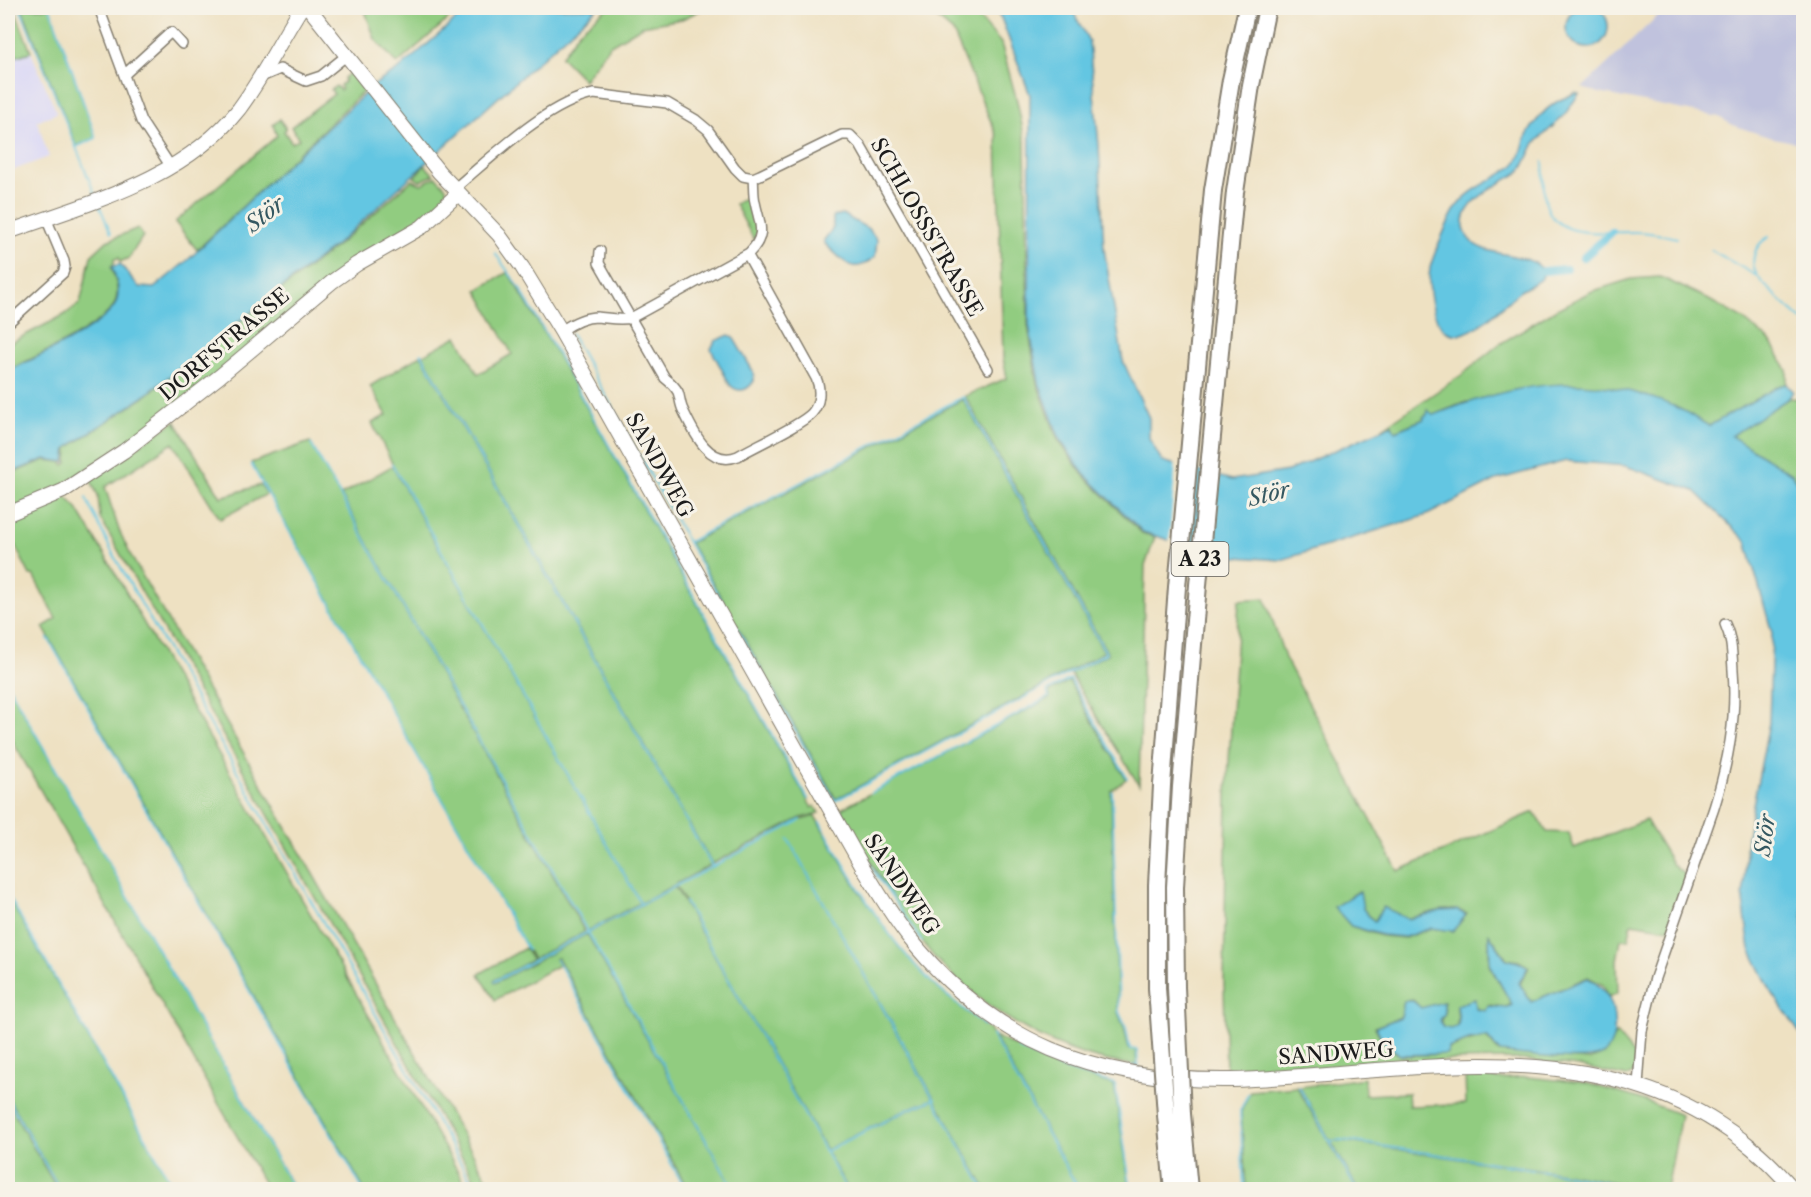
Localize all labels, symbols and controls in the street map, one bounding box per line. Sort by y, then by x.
street label: SCHLOSSSTRASSE [866,133,988,321]
water label: Stör [238,189,291,239]
street label: DORFSTRASSE [154,282,294,406]
street label: SANDWEG [621,408,699,522]
water label: Stör [1243,475,1294,513]
road number: A 23 [1172,542,1228,576]
water label: Stör [1749,811,1781,860]
street label: SANDWEG [859,829,945,939]
street label: SANDWEG [1277,1036,1395,1070]

